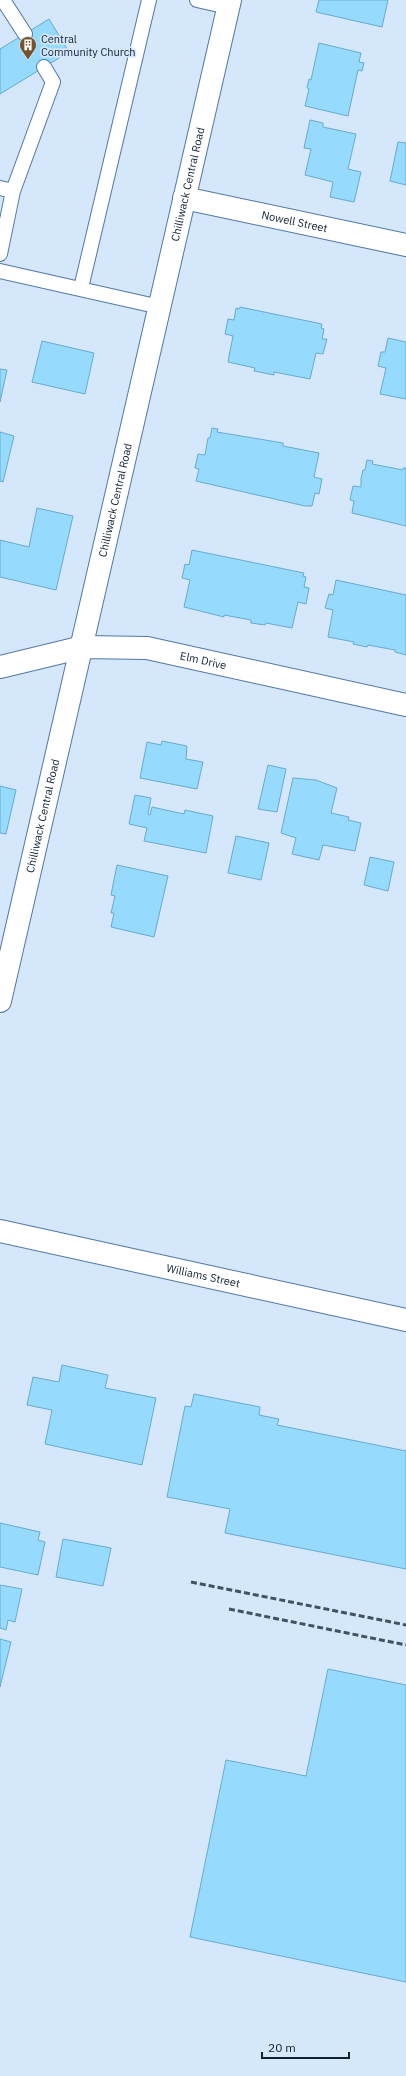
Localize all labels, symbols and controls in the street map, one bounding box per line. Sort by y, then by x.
place label: Central Community Church [41,32,135,59]
building icon: Central Community Church [18,35,38,60]
street label: Chilliwack Central Road [168,126,208,243]
street label: Nowell Street [260,208,329,235]
street label: Chilliwack Central Road [95,442,135,558]
street label: Elm Drive [179,648,228,672]
street label: Chilliwack Central Road [23,757,62,874]
street label: Williams Street [165,1261,241,1290]
scale bar [262,2034,349,2060]
text: 20 m [268,2040,296,2055]

